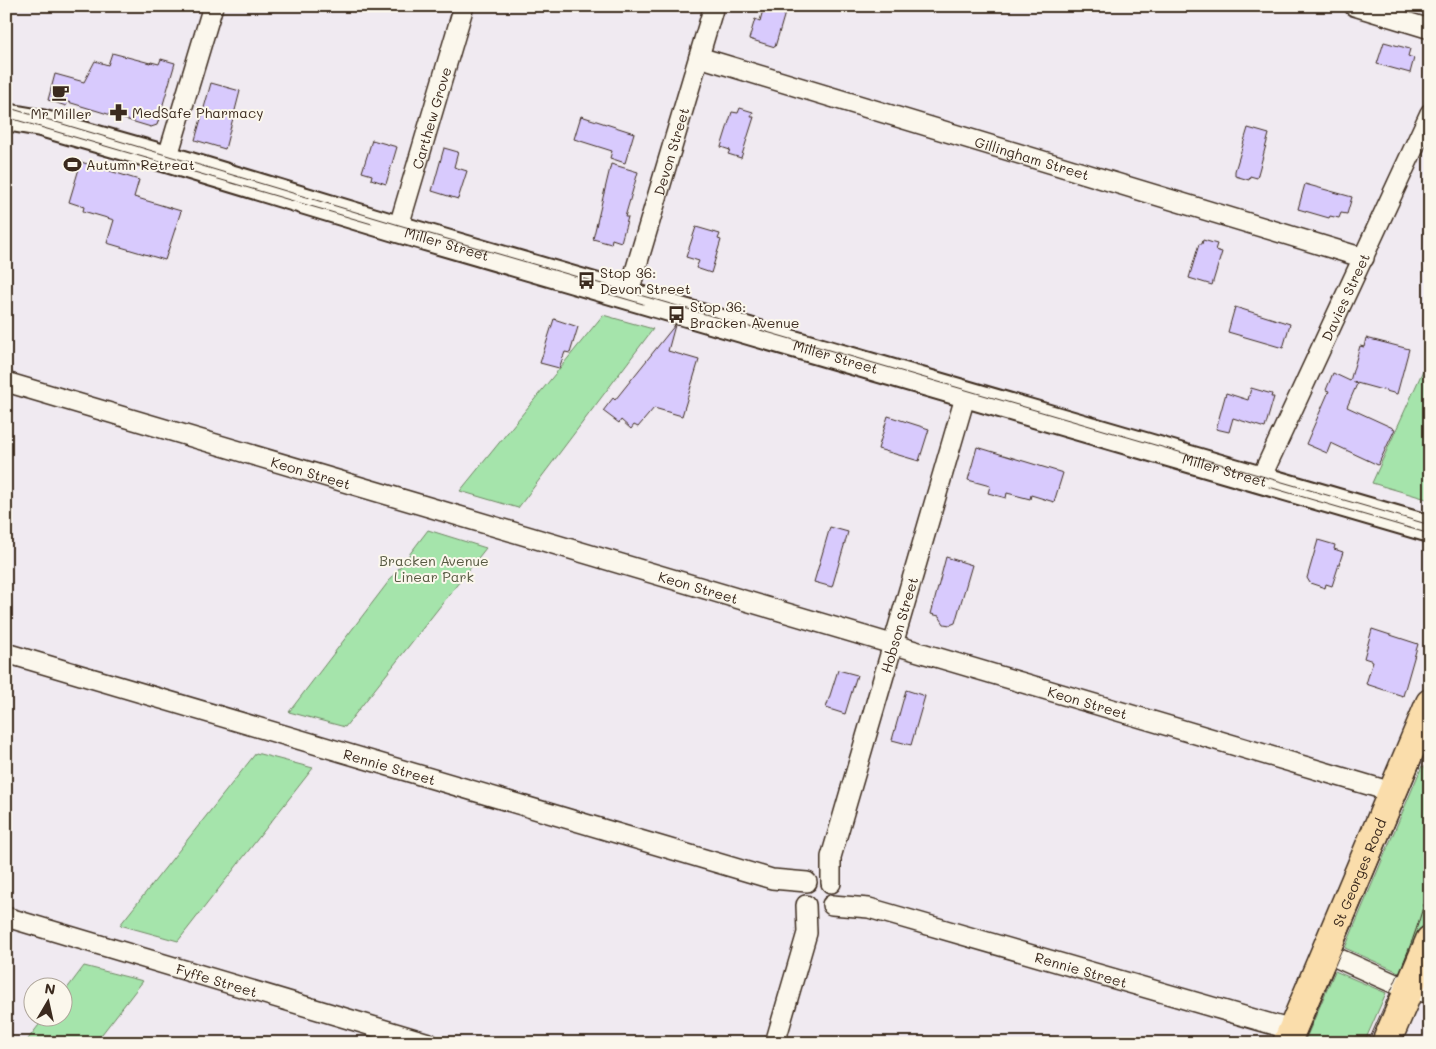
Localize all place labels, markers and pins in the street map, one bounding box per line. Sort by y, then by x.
cafe icon: Mr Miller [51,83,71,103]
pharmacy icon: MedSafe Pharmacy [108,102,128,122]
place label: MedSafe Pharmacy [132,103,264,122]
place label: Mr Miller [31,104,91,123]
sports icon: Autumn Retreat [62,154,82,174]
place label: Autumn Retreat [86,155,195,174]
place label: Stop 36: Devon Street [600,263,691,298]
bus stop icon: Stop 36: Devon Street [576,270,596,290]
place label: Stop 36: Bracken Avenue [690,297,799,332]
bus stop icon: Stop 36: Bracken Avenue [666,304,686,324]

